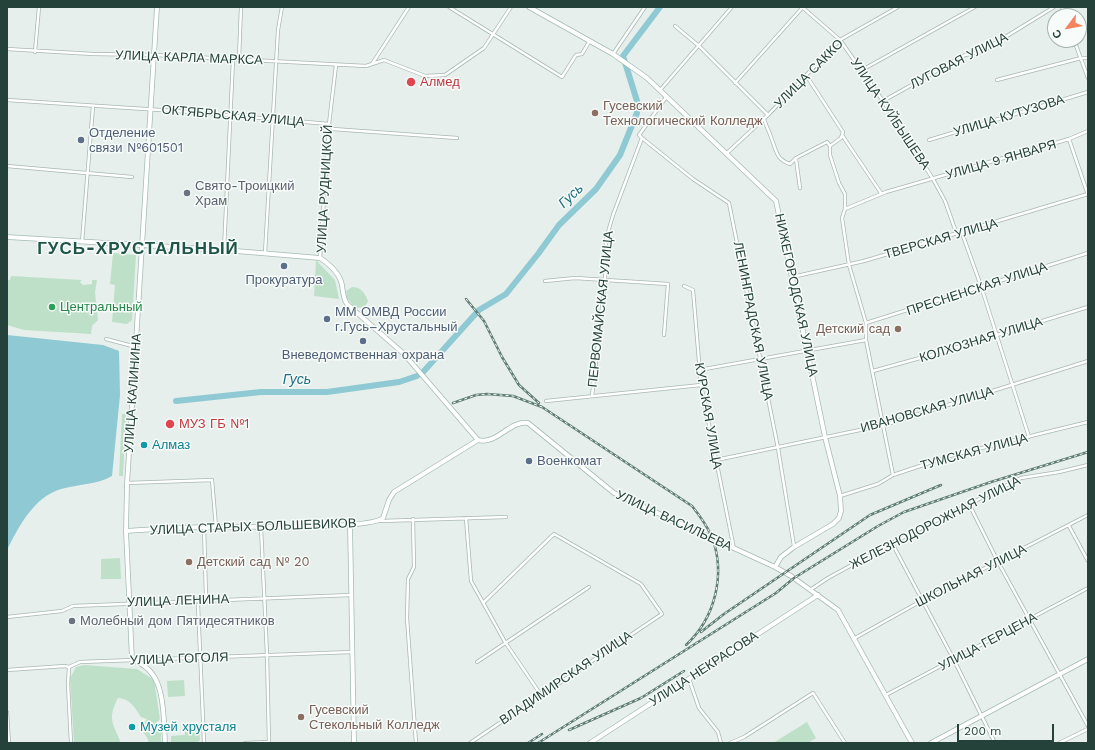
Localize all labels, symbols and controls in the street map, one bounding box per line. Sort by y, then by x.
north arrow [1047,8,1087,48]
text: С [1050,27,1065,41]
street label: ЛУГОВАЯ УЛИЦА [907,30,1011,92]
street label: УЛИЦА САККО [771,36,847,112]
street label: УЛИЦА КАРЛА МАРКСА [115,48,263,68]
street label: УЛИЦА КУЙБЫШЕВА [847,55,933,173]
place label: Алмед [420,74,460,90]
marker: Алмед [405,76,417,88]
street label: УЛИЦА КУТУЗОВА [952,92,1066,140]
place label: Гусевский Технологический Колледж [603,98,763,129]
street label: ОКТЯБРЬСКАЯ УЛИЦА [161,102,305,130]
marker: Гусевский Технологический Колледж [590,108,600,118]
street label: УЛИЦА РУДНИЦКОЙ [314,124,336,254]
place label: Отделение связи №601501 [89,125,183,156]
marker: Отделение связи №601501 [76,135,86,145]
street label: УЛИЦА 9 ЯНВАРЯ [944,137,1058,183]
place label: Свято-Троицкий Храм [195,178,294,209]
water label: Гусь [555,180,587,212]
marker: Свято-Троицкий Храм [182,188,192,198]
street label: НИЖЕГОРОДСКАЯ УЛИЦА [771,212,821,378]
street label: ТВЕРСКАЯ УЛИЦА [882,215,1000,263]
street label: ПЕРВОМАЙСКАЯ УЛИЦА [585,230,617,388]
district label: ГУСЬ-ХРУСТАЛЬНЫЙ [37,239,239,259]
street label: ЛЕНИНГРАДСКАЯ УЛИЦА [730,240,776,402]
street label: ПРЕСНЕНСКАЯ УЛИЦА [905,259,1049,319]
marker: Прокуратура [279,261,289,271]
place label: Прокуратура [245,272,323,288]
place label: Центральный [60,299,143,315]
marker: Центральный [47,302,57,312]
place label: ММ ОМВД России г.Гусь–Хрустальный [335,304,457,335]
marker: ММ ОМВД России г.Гусь–Хрустальный [322,314,332,324]
street label: КОЛХОЗНАЯ УЛИЦА [918,314,1044,366]
place label: Детский сад [816,321,890,337]
marker: Детский сад [893,324,903,334]
street label: УЛИЦА КАЛИНИНА [121,333,145,453]
marker: Вневедомственная охрана [358,336,368,346]
place label: Вневедомственная охрана [282,347,444,363]
street label: КУРСКАЯ УЛИЦА [691,361,725,471]
water label: Гусь [283,372,311,388]
street label: ИВАНОВСКАЯ УЛИЦА [859,384,995,436]
place label: МУЗ ГБ №1 [179,416,249,432]
marker: МУЗ ГБ №1 [164,418,176,430]
street label: ТУМСКАЯ УЛИЦА [919,430,1029,474]
place label: Алмаз [152,437,190,453]
marker: Алмаз [139,440,149,450]
place label: Военкомат [537,453,602,469]
marker: Военкомат [524,456,534,466]
street label: ЖЕЛЕЗНОДОРОЖНАЯ УЛИЦА [847,473,1023,573]
street label: УЛИЦА ВАСИЛЬЕВА [613,487,735,555]
street label: УЛИЦА СТАРЫХ БОЛЬШЕВИКОВ [149,516,357,538]
street label: ШКОЛЬНАЯ УЛИЦА [913,541,1029,611]
place label: Детский сад № 20 [197,554,310,570]
marker: Детский сад № 20 [184,557,194,567]
street label: УЛИЦА ЛЕНИНА [127,591,229,611]
street label: УЛИЦА ГЕРЦЕНА [936,609,1040,675]
place label: Молебный дом Пятидесятников [80,613,275,629]
marker: Молебный дом Пятидесятников [67,616,77,626]
street label: ВЛАДИМИРСКАЯ УЛИЦА [497,628,635,728]
street label: УЛИЦА НЕКРАСОВА [647,628,761,710]
street label: УЛИЦА ГОГОЛЯ [129,649,229,669]
place label: Гусевский Стекольный Колледж [309,702,440,733]
marker: Гусевский Стекольный Колледж [296,712,306,722]
scale bar [959,716,1056,742]
place label: Музей хрусталя [140,719,236,735]
marker: Музей хрусталя [127,722,137,732]
text: 200 m [964,724,1001,738]

